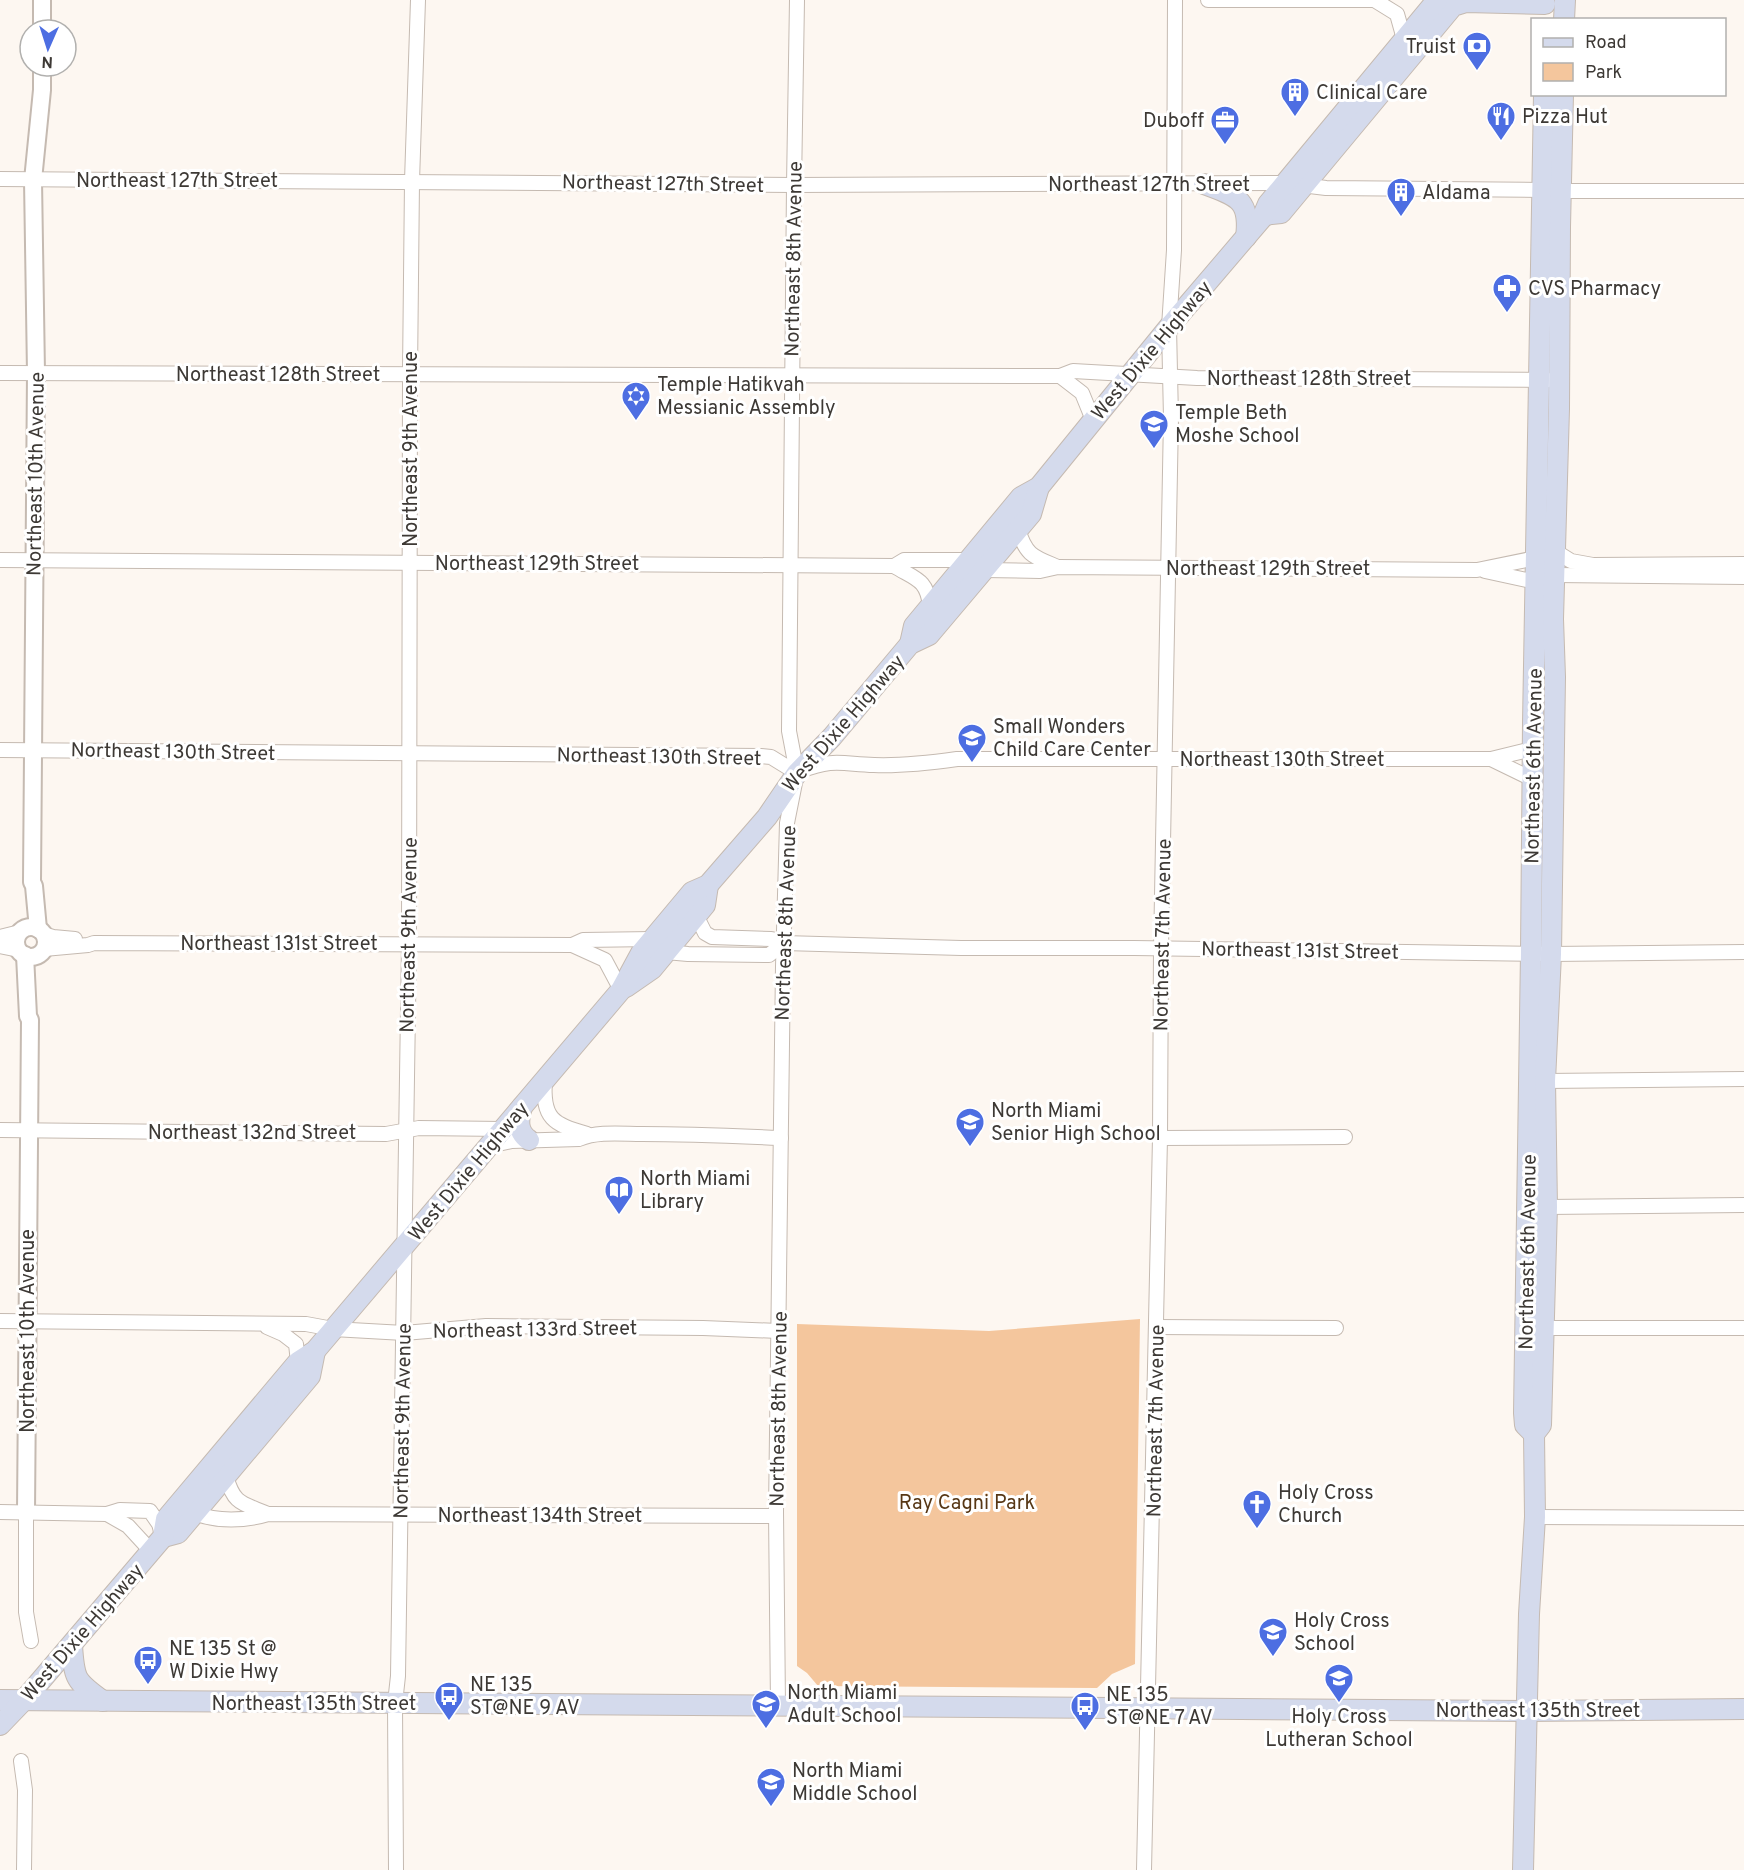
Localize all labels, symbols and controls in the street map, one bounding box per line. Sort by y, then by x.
north arrow [18,18,78,78]
legend [1531,18,1726,96]
bank icon: Truist [1461,30,1493,72]
text: Road [1585,32,1627,55]
place label: Truist [1405,35,1456,61]
text: N [41,51,54,71]
text: Park [1585,62,1622,85]
building icon: Clinical Care [1279,76,1311,118]
place label: Clinical Care [1316,81,1428,107]
restaurant icon: Pizza Hut [1485,100,1517,142]
office icon: Duboff [1209,104,1241,146]
place label: Pizza Hut [1522,105,1608,131]
place label: Duboff [1143,109,1205,135]
street label: Northeast 8th Avenue [780,161,810,357]
street label: Northeast 127th Street [76,169,278,195]
street label: Northeast 127th Street [562,170,764,200]
street label: Northeast 127th Street [1048,173,1250,199]
building icon: Aldama [1385,176,1417,218]
place label: Aldama [1422,181,1490,207]
pharmacy icon: CVS Pharmacy [1491,272,1523,314]
street label: West Dixie Highway [1086,276,1219,427]
place label: CVS Pharmacy [1528,277,1661,303]
street label: Northeast 9th Avenue [399,351,425,547]
street label: Northeast 128th Street [176,363,380,389]
street label: Northeast 128th Street [1207,367,1411,393]
street label: Northeast 10th Avenue [22,372,52,576]
place label: Temple Hatikvah Messianic Assembly [657,373,836,422]
synagogue icon: Temple Hatikvah Messianic Assembly [620,380,652,422]
place label: Temple Beth Moshe School [1175,401,1300,450]
school or university icon: Temple Beth Moshe School [1138,408,1170,450]
street label: Northeast 129th Street [435,552,639,578]
street label: Northeast 129th Street [1166,557,1370,583]
street label: West Dixie Highway [777,650,912,799]
street label: Northeast 6th Avenue [1520,668,1550,864]
place label: Small Wonders Child Care Center [993,715,1151,764]
school or university icon: Small Wonders Child Care Center [956,722,988,764]
street label: Northeast 130th Street [70,738,276,768]
street label: Northeast 130th Street [556,743,762,773]
street label: Northeast 130th Street [1180,748,1385,774]
street label: Northeast 8th Avenue [771,825,803,1021]
street label: Northeast 9th Avenue [395,837,425,1033]
street label: Northeast 7th Avenue [1149,838,1179,1032]
street label: Northeast 131st Street [180,932,378,958]
street label: Northeast 131st Street [1201,937,1399,967]
street label: West Dixie Highway [403,1097,536,1248]
place label: North Miami Senior High School [991,1099,1161,1148]
school or university icon: North Miami Senior High School [954,1106,986,1148]
street label: Northeast 132nd Street [148,1121,356,1147]
street label: Northeast 6th Avenue [1514,1154,1544,1350]
place label: North Miami Library [640,1167,750,1216]
library icon: North Miami Library [603,1174,635,1216]
street label: Northeast 10th Avenue [16,1229,42,1433]
street label: Northeast 8th Avenue [765,1311,795,1507]
street label: Northeast 133rd Street [433,1316,638,1346]
street label: Northeast 9th Avenue [389,1323,419,1519]
street label: Northeast 7th Avenue [1142,1324,1172,1518]
place label: Holy Cross Church [1278,1481,1374,1530]
church icon: Holy Cross Church [1241,1488,1273,1530]
park label: Ray Cagni Park [899,1491,1035,1517]
street label: Northeast 134th Street [438,1504,642,1530]
street label: West Dixie Highway [16,1559,151,1708]
place label: Holy Cross School [1294,1609,1390,1658]
school or university icon: Holy Cross School [1257,1616,1289,1658]
place label: NE 135 St @ W Dixie Hwy [169,1637,279,1686]
bus stop icon: NE 135 St @ W Dixie Hwy [132,1644,164,1686]
school or university icon: Holy Cross Lutheran School [1323,1662,1355,1704]
place label: NE 135 ST@NE 9 AV [470,1673,580,1722]
bus stop icon: NE 135 ST@NE 9 AV [433,1680,465,1722]
place label: North Miami Adult School [787,1681,901,1730]
place label: NE 135 ST@NE 7 AV [1106,1683,1213,1732]
school or university icon: North Miami Adult School [750,1688,782,1730]
bus stop icon: NE 135 ST@NE 7 AV [1069,1690,1101,1732]
street label: Northeast 135th Street [212,1692,416,1718]
street label: Northeast 135th Street [1436,1699,1640,1725]
place label: Holy Cross Lutheran School [1265,1705,1413,1754]
place label: North Miami Middle School [792,1759,917,1808]
school or university icon: North Miami Middle School [755,1766,787,1808]

